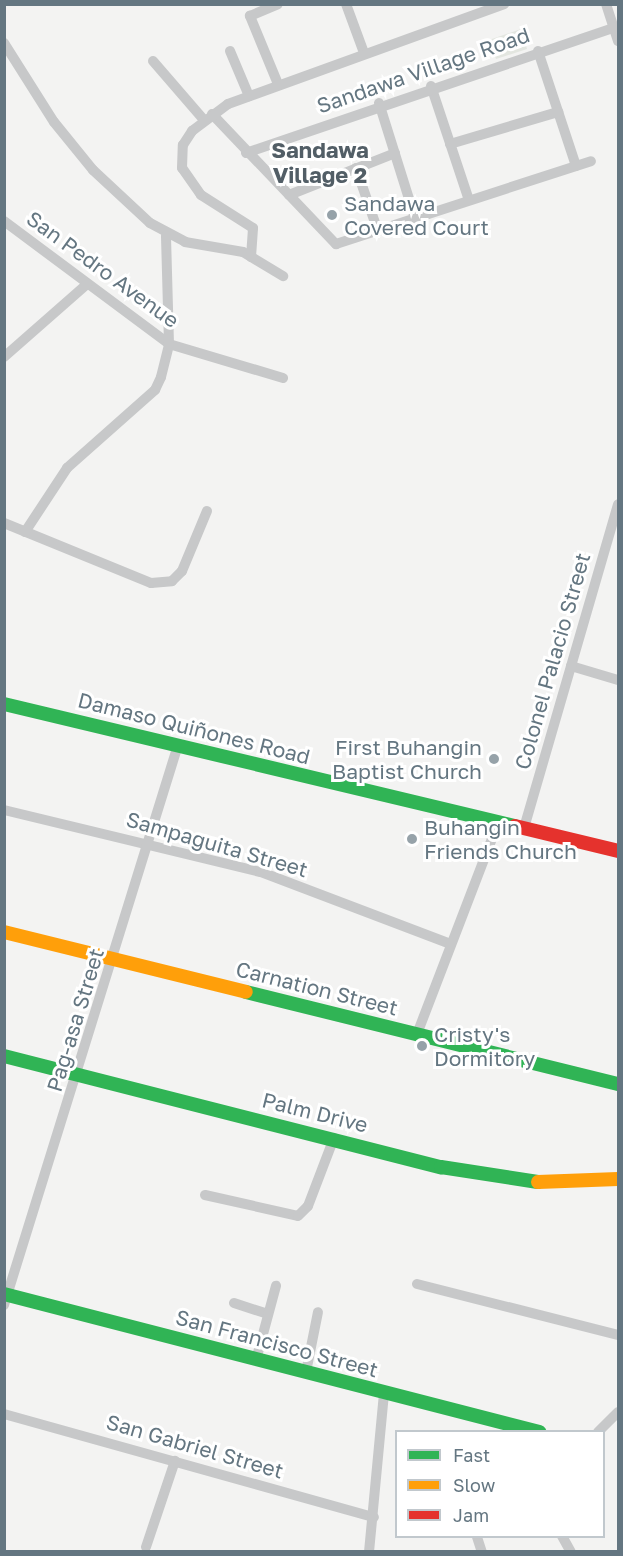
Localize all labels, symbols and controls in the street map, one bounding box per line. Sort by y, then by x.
street label: Sandawa Village Road [313,22,533,118]
district label: Sandawa Village 2 [271,136,369,188]
place label: Sandawa Covered Court [344,190,489,240]
street label: San Pedro Avenue [22,205,184,333]
marker: Sandawa Covered Court [325,208,339,222]
street label: Colonel Palacio Street [509,550,595,772]
street label: Damaso Quiñones Road [75,687,313,769]
place label: First Buhangin Baptist Church [332,734,482,784]
marker: First Buhangin Baptist Church [487,752,501,766]
street label: Sampaguita Street [123,806,311,882]
place label: Buhangin Friends Church [424,814,577,864]
marker: Buhangin Friends Church [405,832,419,846]
street label: Pag-asa Street [41,945,109,1095]
street label: Carnation Street [233,956,401,1020]
place label: Cristy's Dormitory [434,1021,535,1071]
marker: Cristy's Dormitory [415,1039,429,1053]
street label: Palm Drive [260,1087,370,1137]
street label: San Francisco Street [173,1304,381,1382]
street label: San Gabriel Street [103,1409,287,1483]
legend [395,1430,605,1538]
text: Fast [453,1444,490,1466]
text: Slow [453,1474,495,1496]
text: Jam [453,1504,489,1526]

